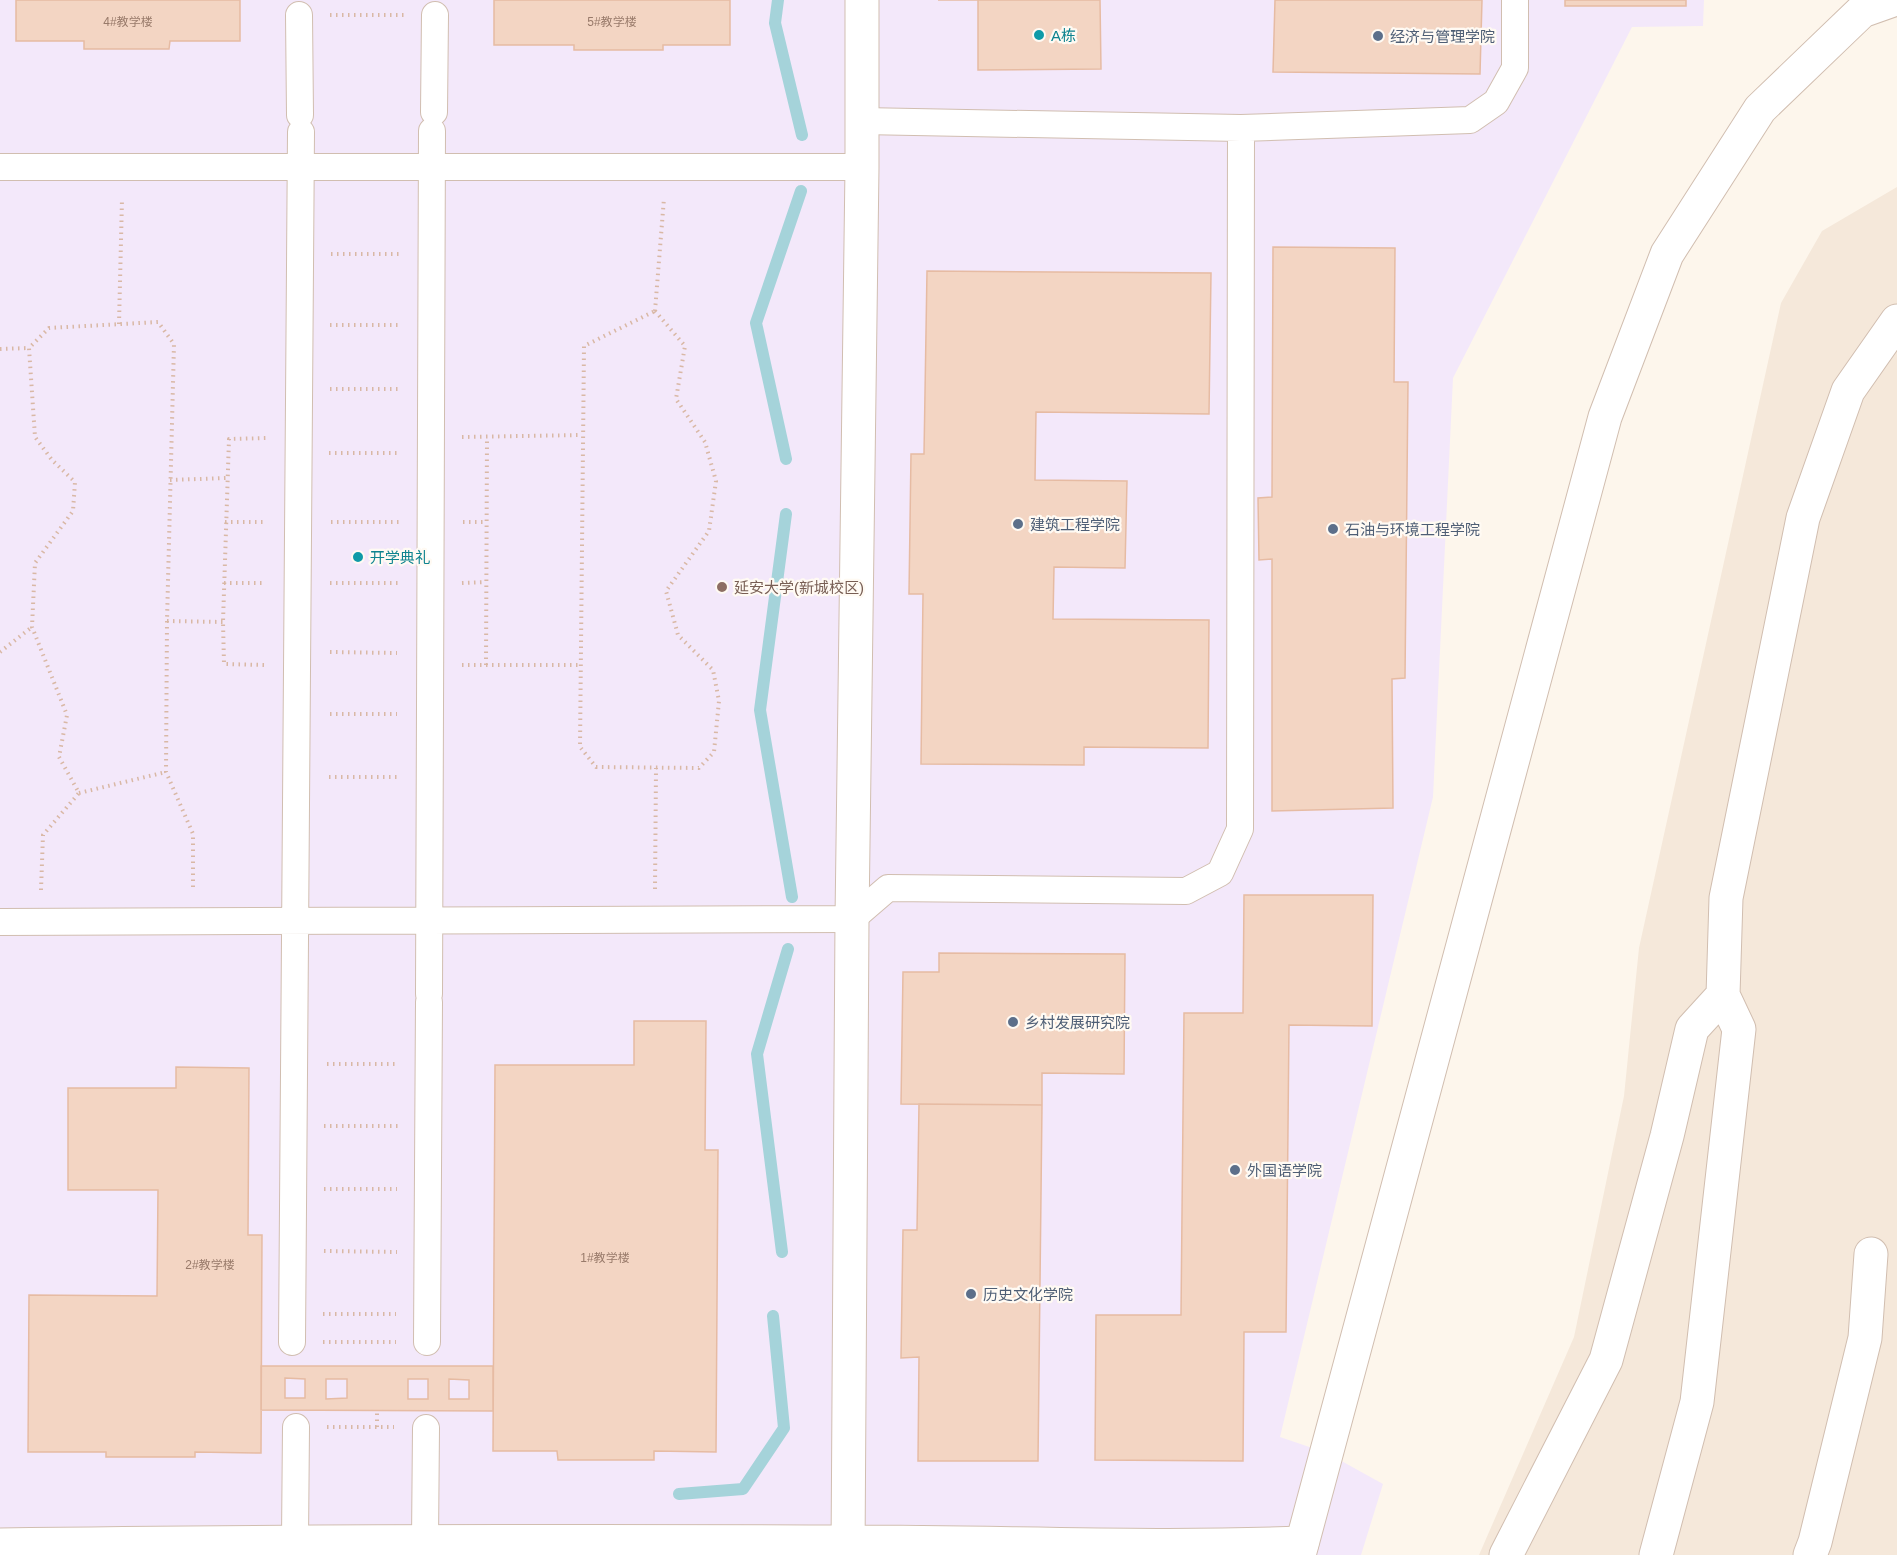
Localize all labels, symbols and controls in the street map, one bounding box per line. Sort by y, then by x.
house number: 4#教学楼 [103,15,153,29]
house number: 5#教学楼 [587,15,637,29]
place label: A栋 [1051,27,1076,44]
marker: A栋 [1032,28,1046,42]
place label: 经济与管理学院 [1390,28,1495,45]
marker: 经济与管理学院 [1371,29,1385,43]
place label: 建筑工程学院 [1030,516,1120,533]
marker: 建筑工程学院 [1011,517,1025,531]
place label: 石油与环境工程学院 [1345,521,1480,538]
marker: 石油与环境工程学院 [1326,522,1340,536]
place label: 开学典礼 [370,549,430,566]
marker: 开学典礼 [351,550,365,564]
place label: 延安大学(新城校区) [734,579,864,596]
marker: 延安大学(新城校区) [715,580,729,594]
place label: 乡村发展研究院 [1025,1014,1130,1031]
marker: 乡村发展研究院 [1006,1015,1020,1029]
place label: 外国语学院 [1247,1162,1322,1179]
marker: 外国语学院 [1228,1163,1242,1177]
house number: 1#教学楼 [580,1251,630,1265]
house number: 2#教学楼 [185,1258,235,1272]
place label: 历史文化学院 [983,1286,1073,1303]
marker: 历史文化学院 [964,1287,978,1301]

